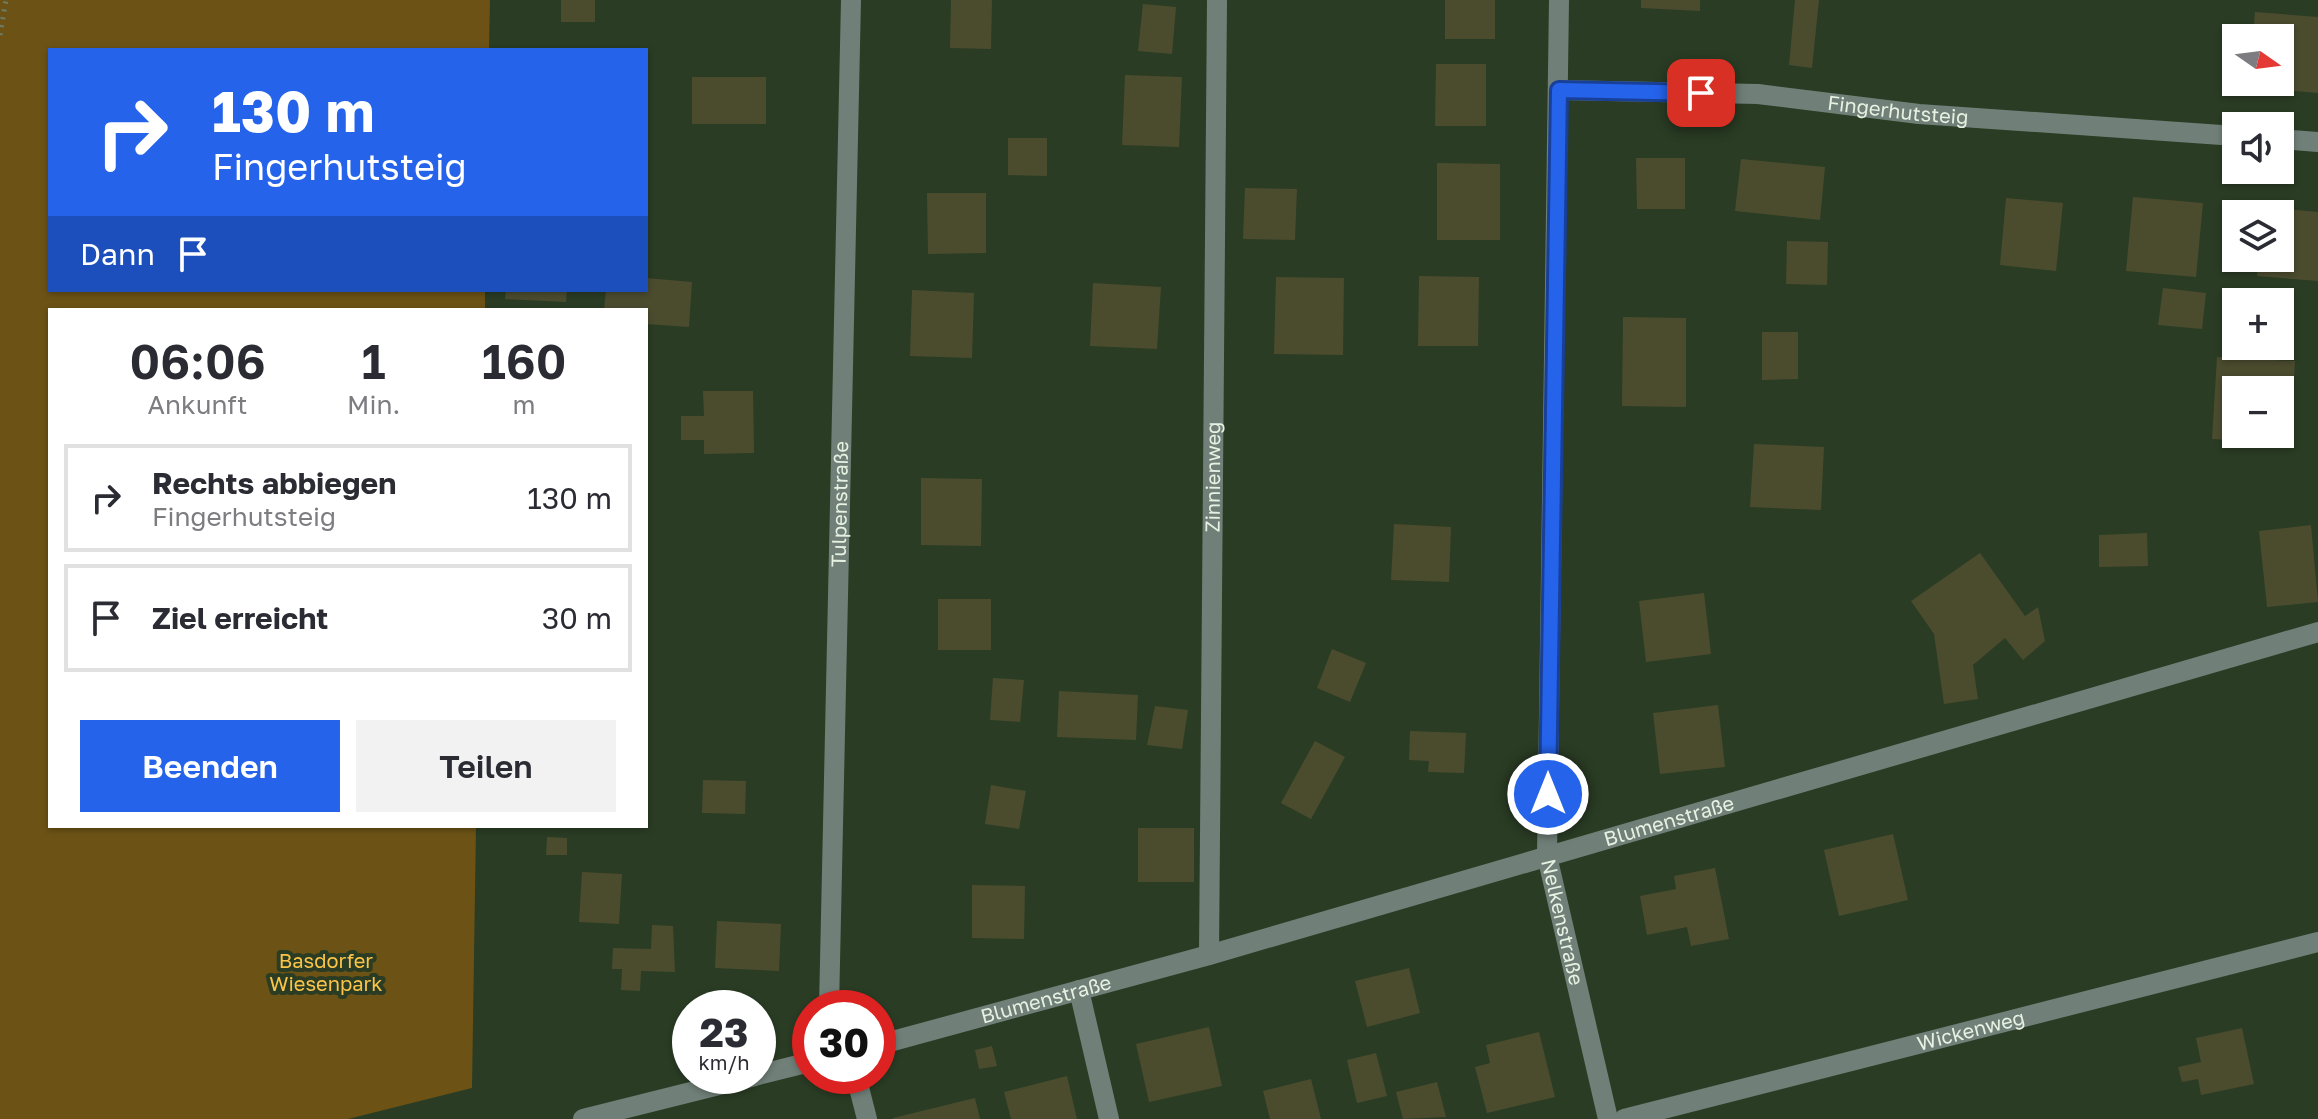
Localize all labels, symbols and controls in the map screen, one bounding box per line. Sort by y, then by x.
north arrow [2222,24,2294,96]
map controls [2222,24,2294,448]
pin [1667,59,1735,127]
icon: arrive [1679,71,1723,115]
text: 130 m [212,77,374,144]
icon: right [80,80,184,184]
street label: Fingerhutsteig [1826,90,1969,128]
button: sound [2222,112,2294,184]
text: Fingerhutsteig [212,145,467,188]
button: layers [2222,200,2294,272]
icon: arrive [171,232,215,276]
text: Dann [80,236,155,272]
button: + [2222,288,2294,360]
text: 06:06 [129,332,266,390]
text: 1 [362,332,386,390]
text: 160 [482,332,567,390]
button: − [2222,376,2294,448]
text: Ankunft [148,389,248,420]
text: Min. [347,389,400,420]
text: m [513,389,536,420]
street label: Zinnienweg [1200,421,1224,533]
street label: Tulpenstraße [826,441,852,567]
text: Rechts abbiegen [152,465,396,501]
icon: right [84,476,128,520]
text: 130 m [527,480,612,516]
text: Fingerhutsteig [152,501,336,532]
icon: arrive [84,596,128,640]
text: Ziel erreicht [152,600,328,636]
text: 30 m [542,600,612,636]
button: Beenden [80,720,340,812]
button: Teilen [356,720,616,812]
position arrow [1506,752,1590,836]
street label: Blumenstraße [1601,790,1736,850]
street label: Nelkenstraße [1537,856,1590,987]
park label: Basdorfer Wiesenpark [269,948,383,995]
street label: Blumenstraße [978,969,1114,1028]
speed limit sign: 30 [792,990,896,1094]
street label: Wickenweg [1914,1004,2027,1055]
text: 23 [700,1008,748,1056]
text: km/h [699,1050,749,1074]

